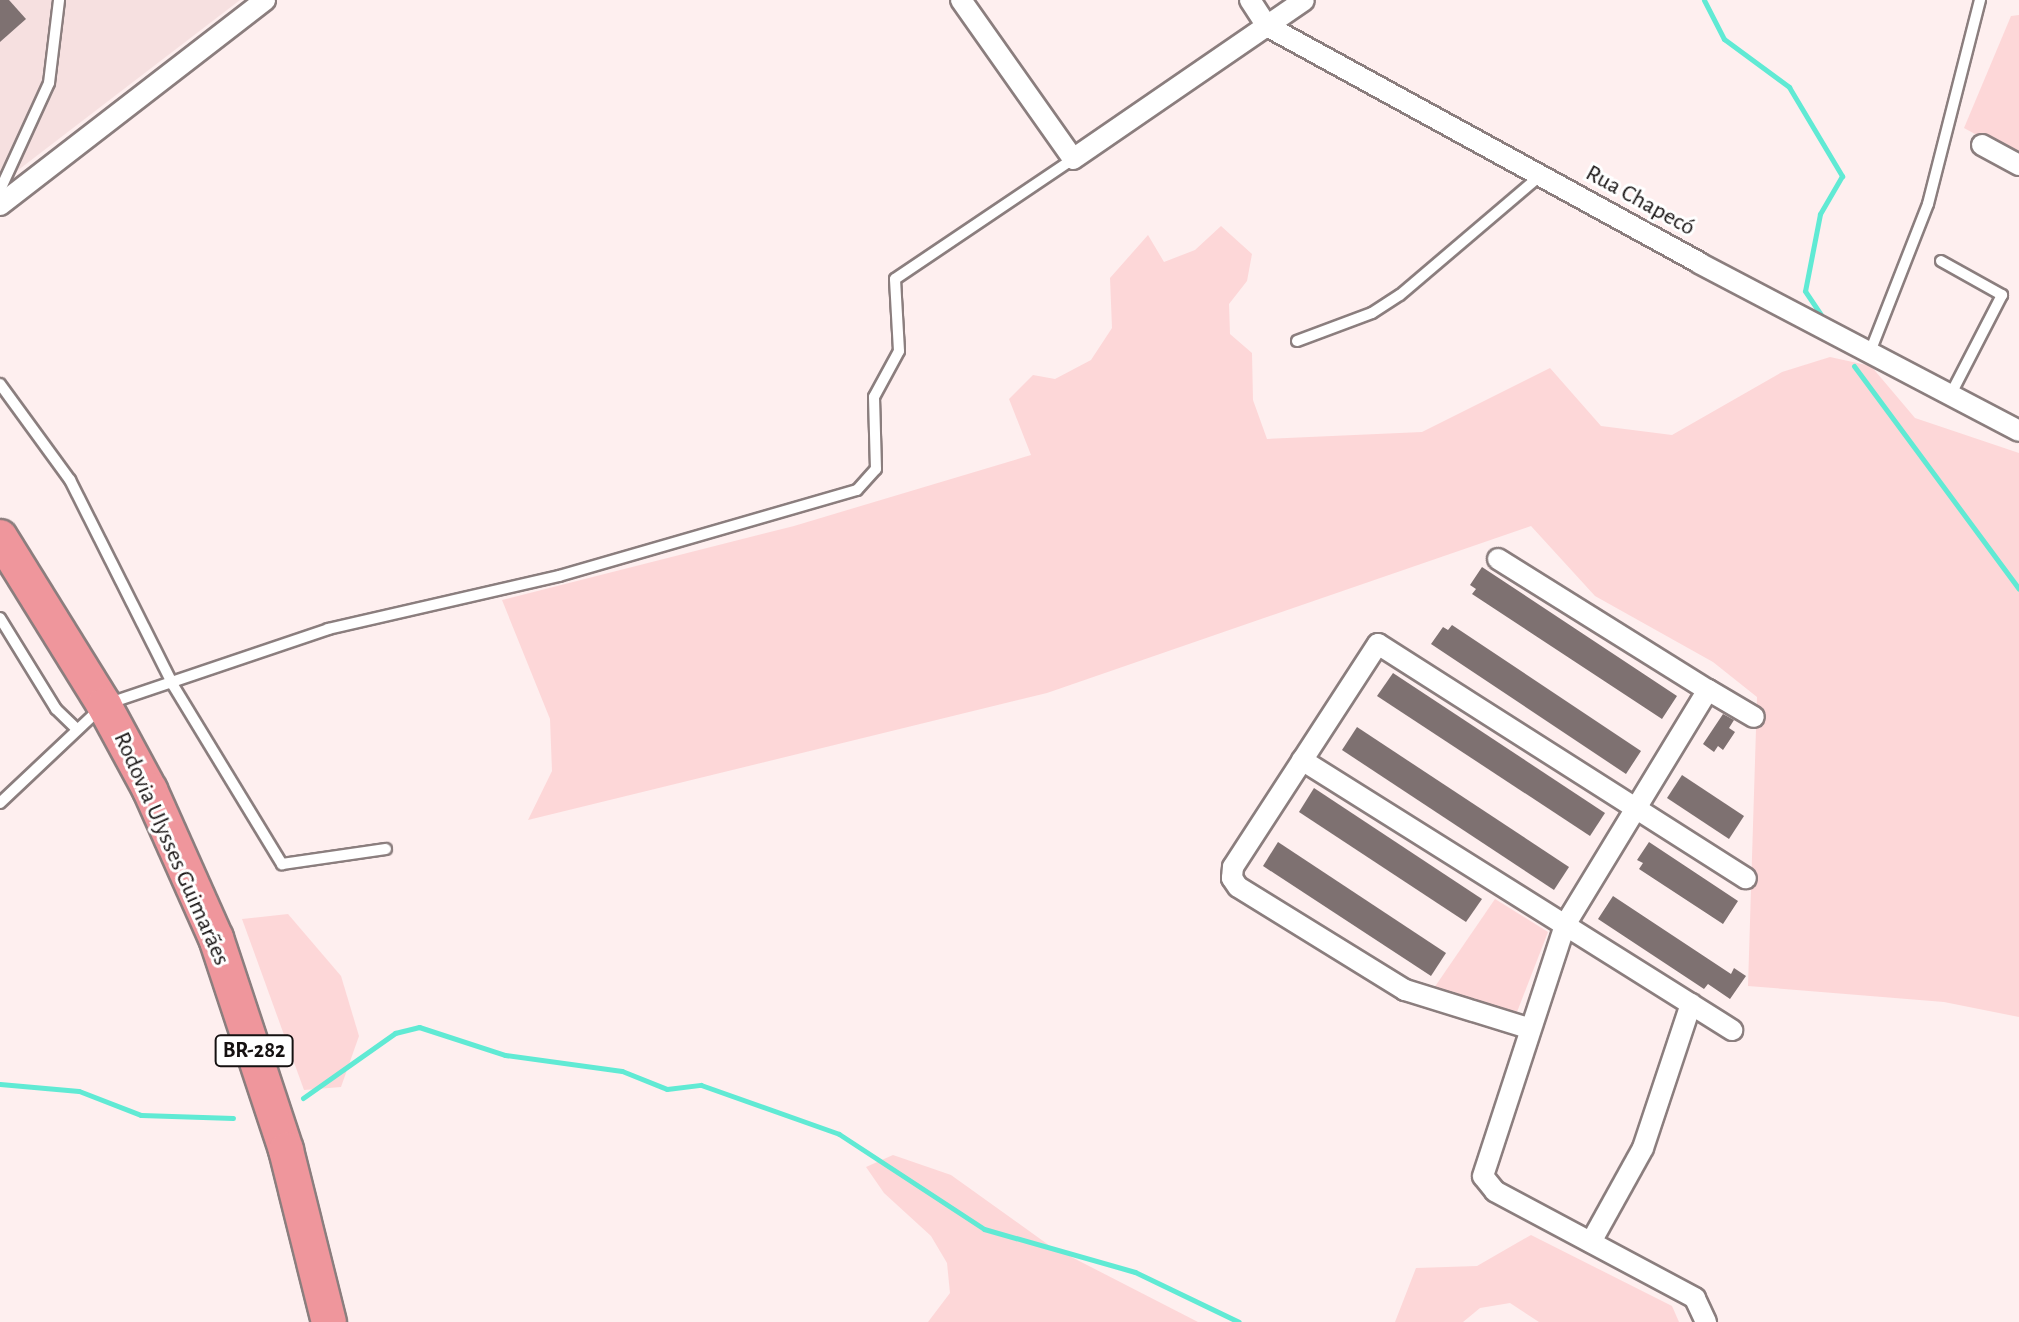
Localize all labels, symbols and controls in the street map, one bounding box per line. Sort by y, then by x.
street label: Rua Chapecó [1580,159,1700,243]
street label: Rodovia Ulysses Guimarães [106,728,236,970]
road number: BR-282 [214,1033,294,1069]

